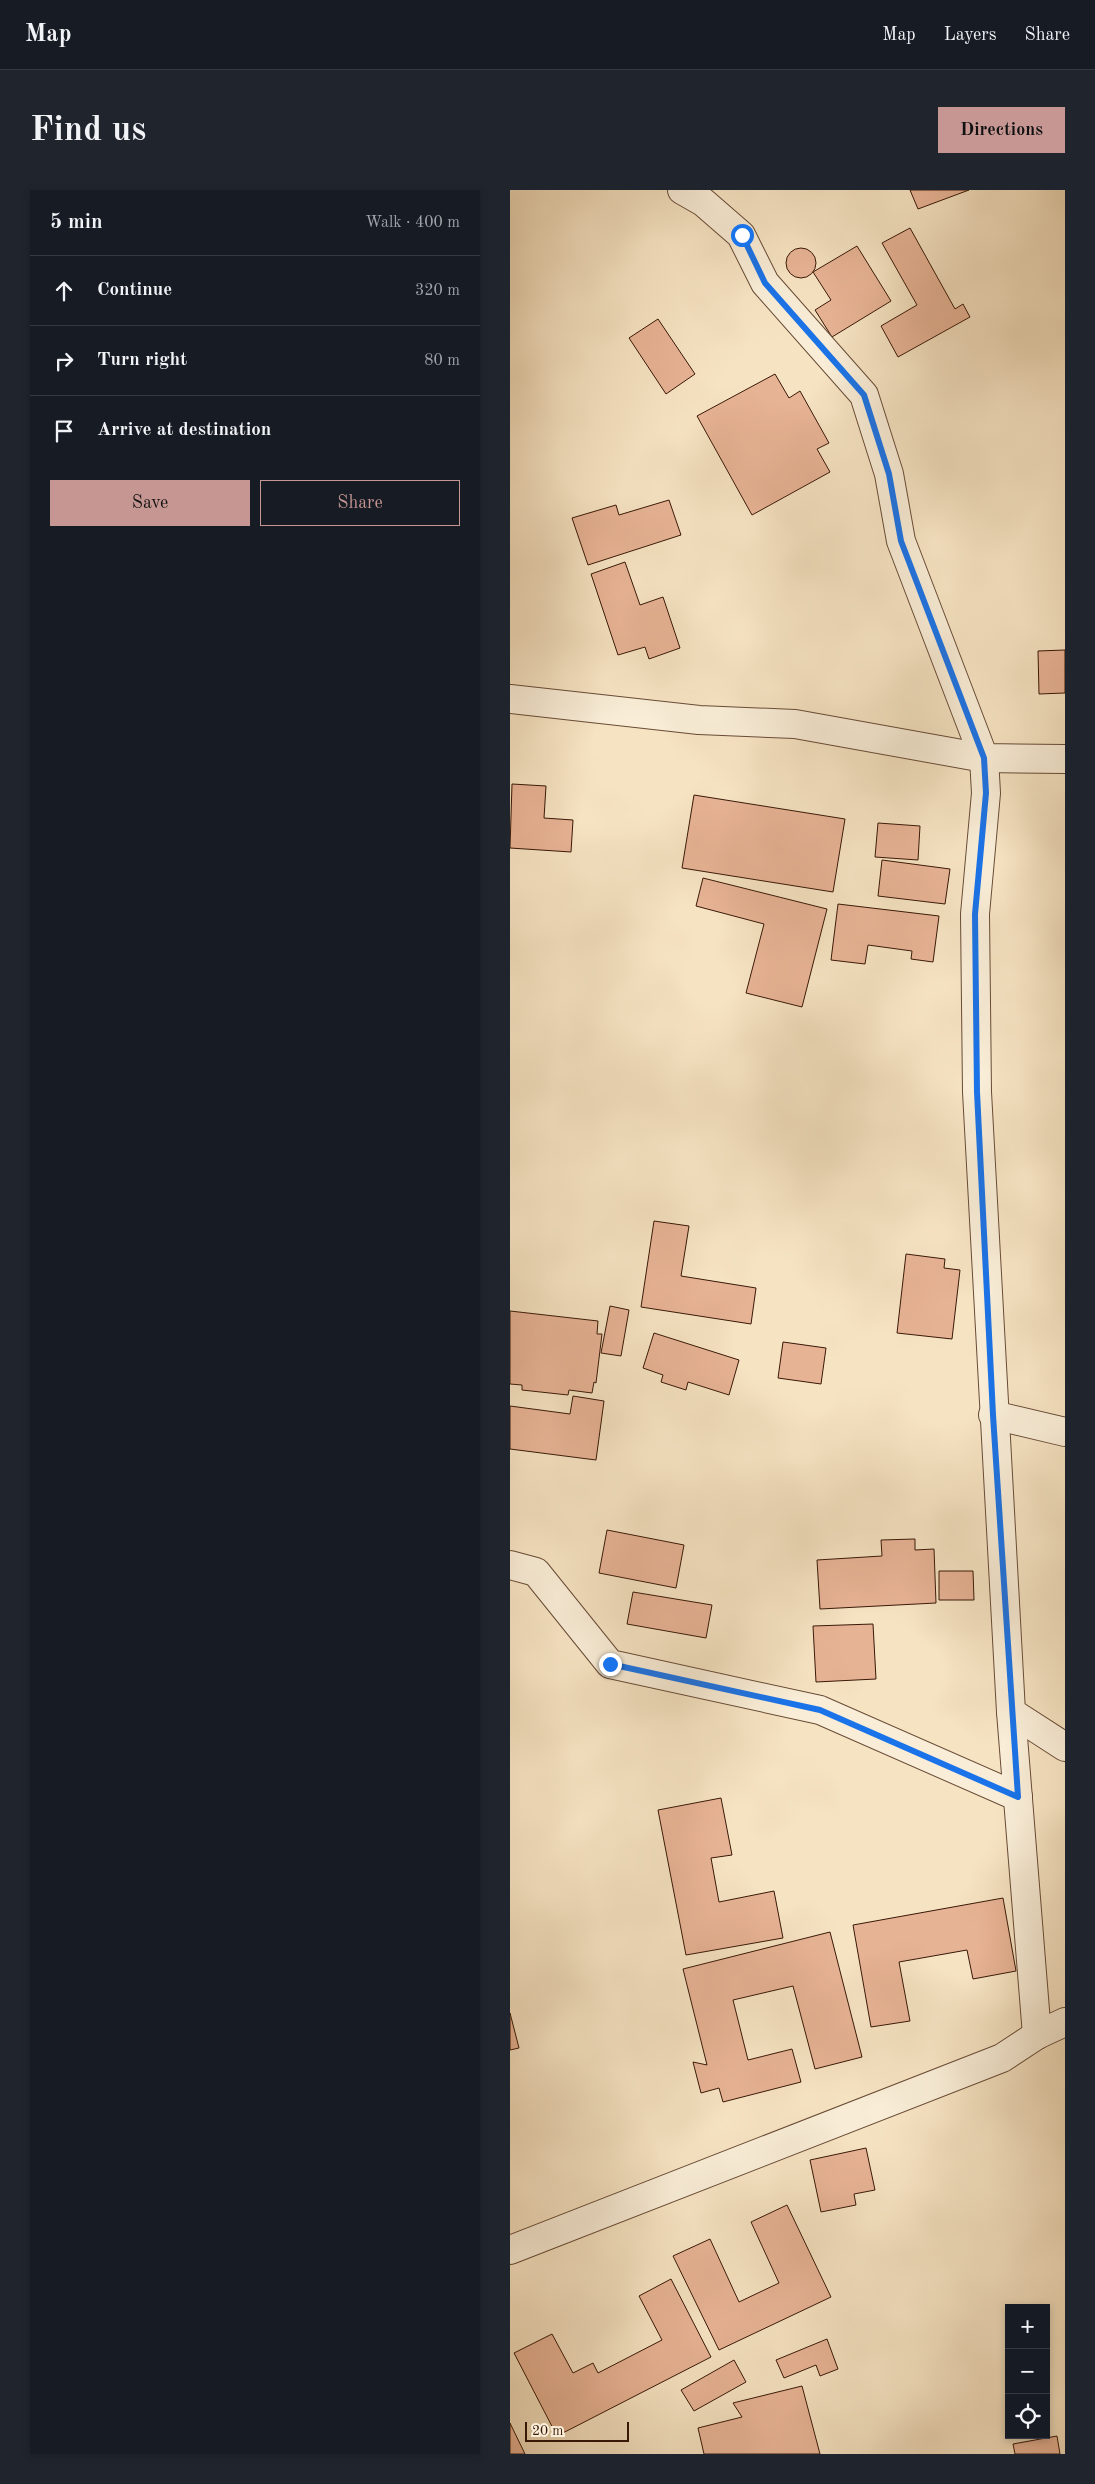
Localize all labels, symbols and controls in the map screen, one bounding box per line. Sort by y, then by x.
text: Map [25,23,72,47]
text: Map [882,26,916,44]
text: Layers [944,26,996,44]
text: Share [1024,26,1070,44]
button: Directions [938,107,1065,153]
text: Find us [30,113,146,148]
text: 5 min [50,212,103,233]
text: Walk · 400 m [365,215,460,231]
route start [731,224,754,247]
icon: ahead [50,277,78,305]
text: Continue [97,281,172,300]
text: 320 m [415,283,460,299]
icon: right [50,347,78,375]
text: Turn right [97,351,187,370]
text: 80 m [424,353,460,369]
icon: arrive [50,417,78,445]
text: Arrive at destination [97,421,271,440]
button: Save [50,480,250,526]
button: Share [260,480,460,526]
route end [599,1653,622,1676]
map controls [1005,2304,1050,2439]
button: + [1005,2304,1050,2349]
button: − [1005,2349,1050,2394]
button: locate [1005,2394,1050,2439]
scale bar [525,2419,629,2442]
text: 20 m [532,2424,563,2438]

